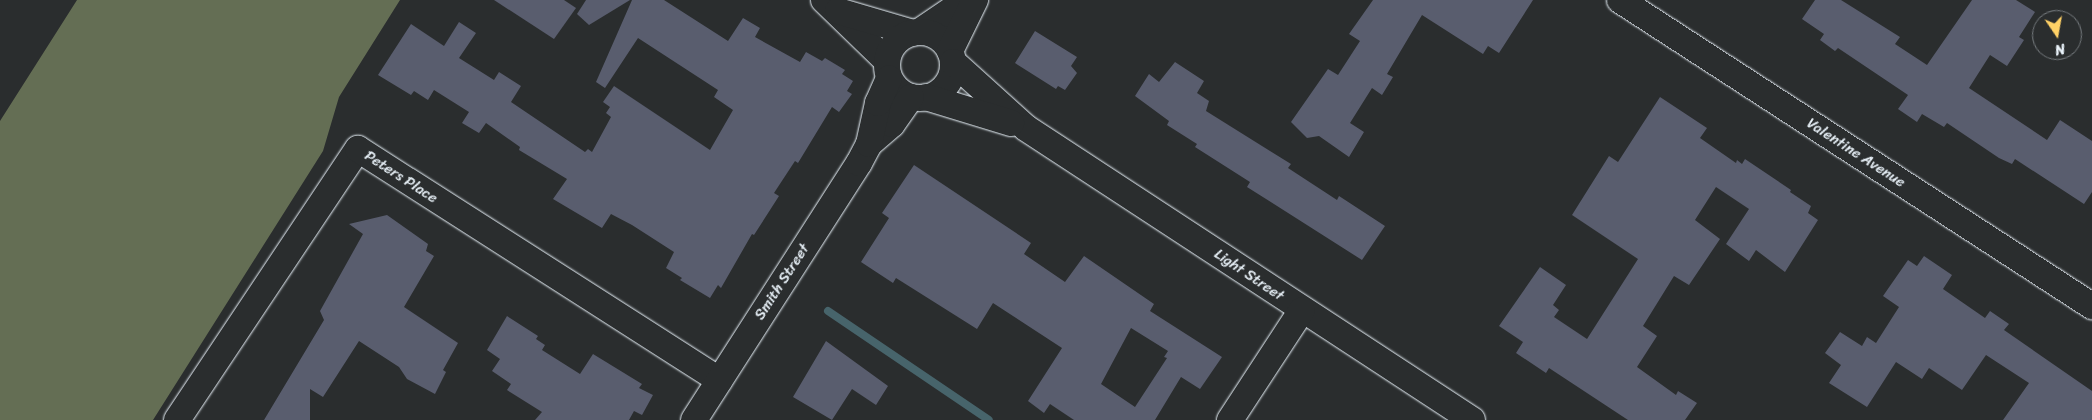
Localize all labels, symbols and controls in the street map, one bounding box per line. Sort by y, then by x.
north arrow [2032,10,2082,60]
text: N [2053,36,2067,62]
street label: Valentine Avenue [1804,115,1908,191]
street label: Peters Place [361,147,441,207]
street label: Smith Street [751,241,813,323]
street label: Light Street [1211,245,1287,305]

